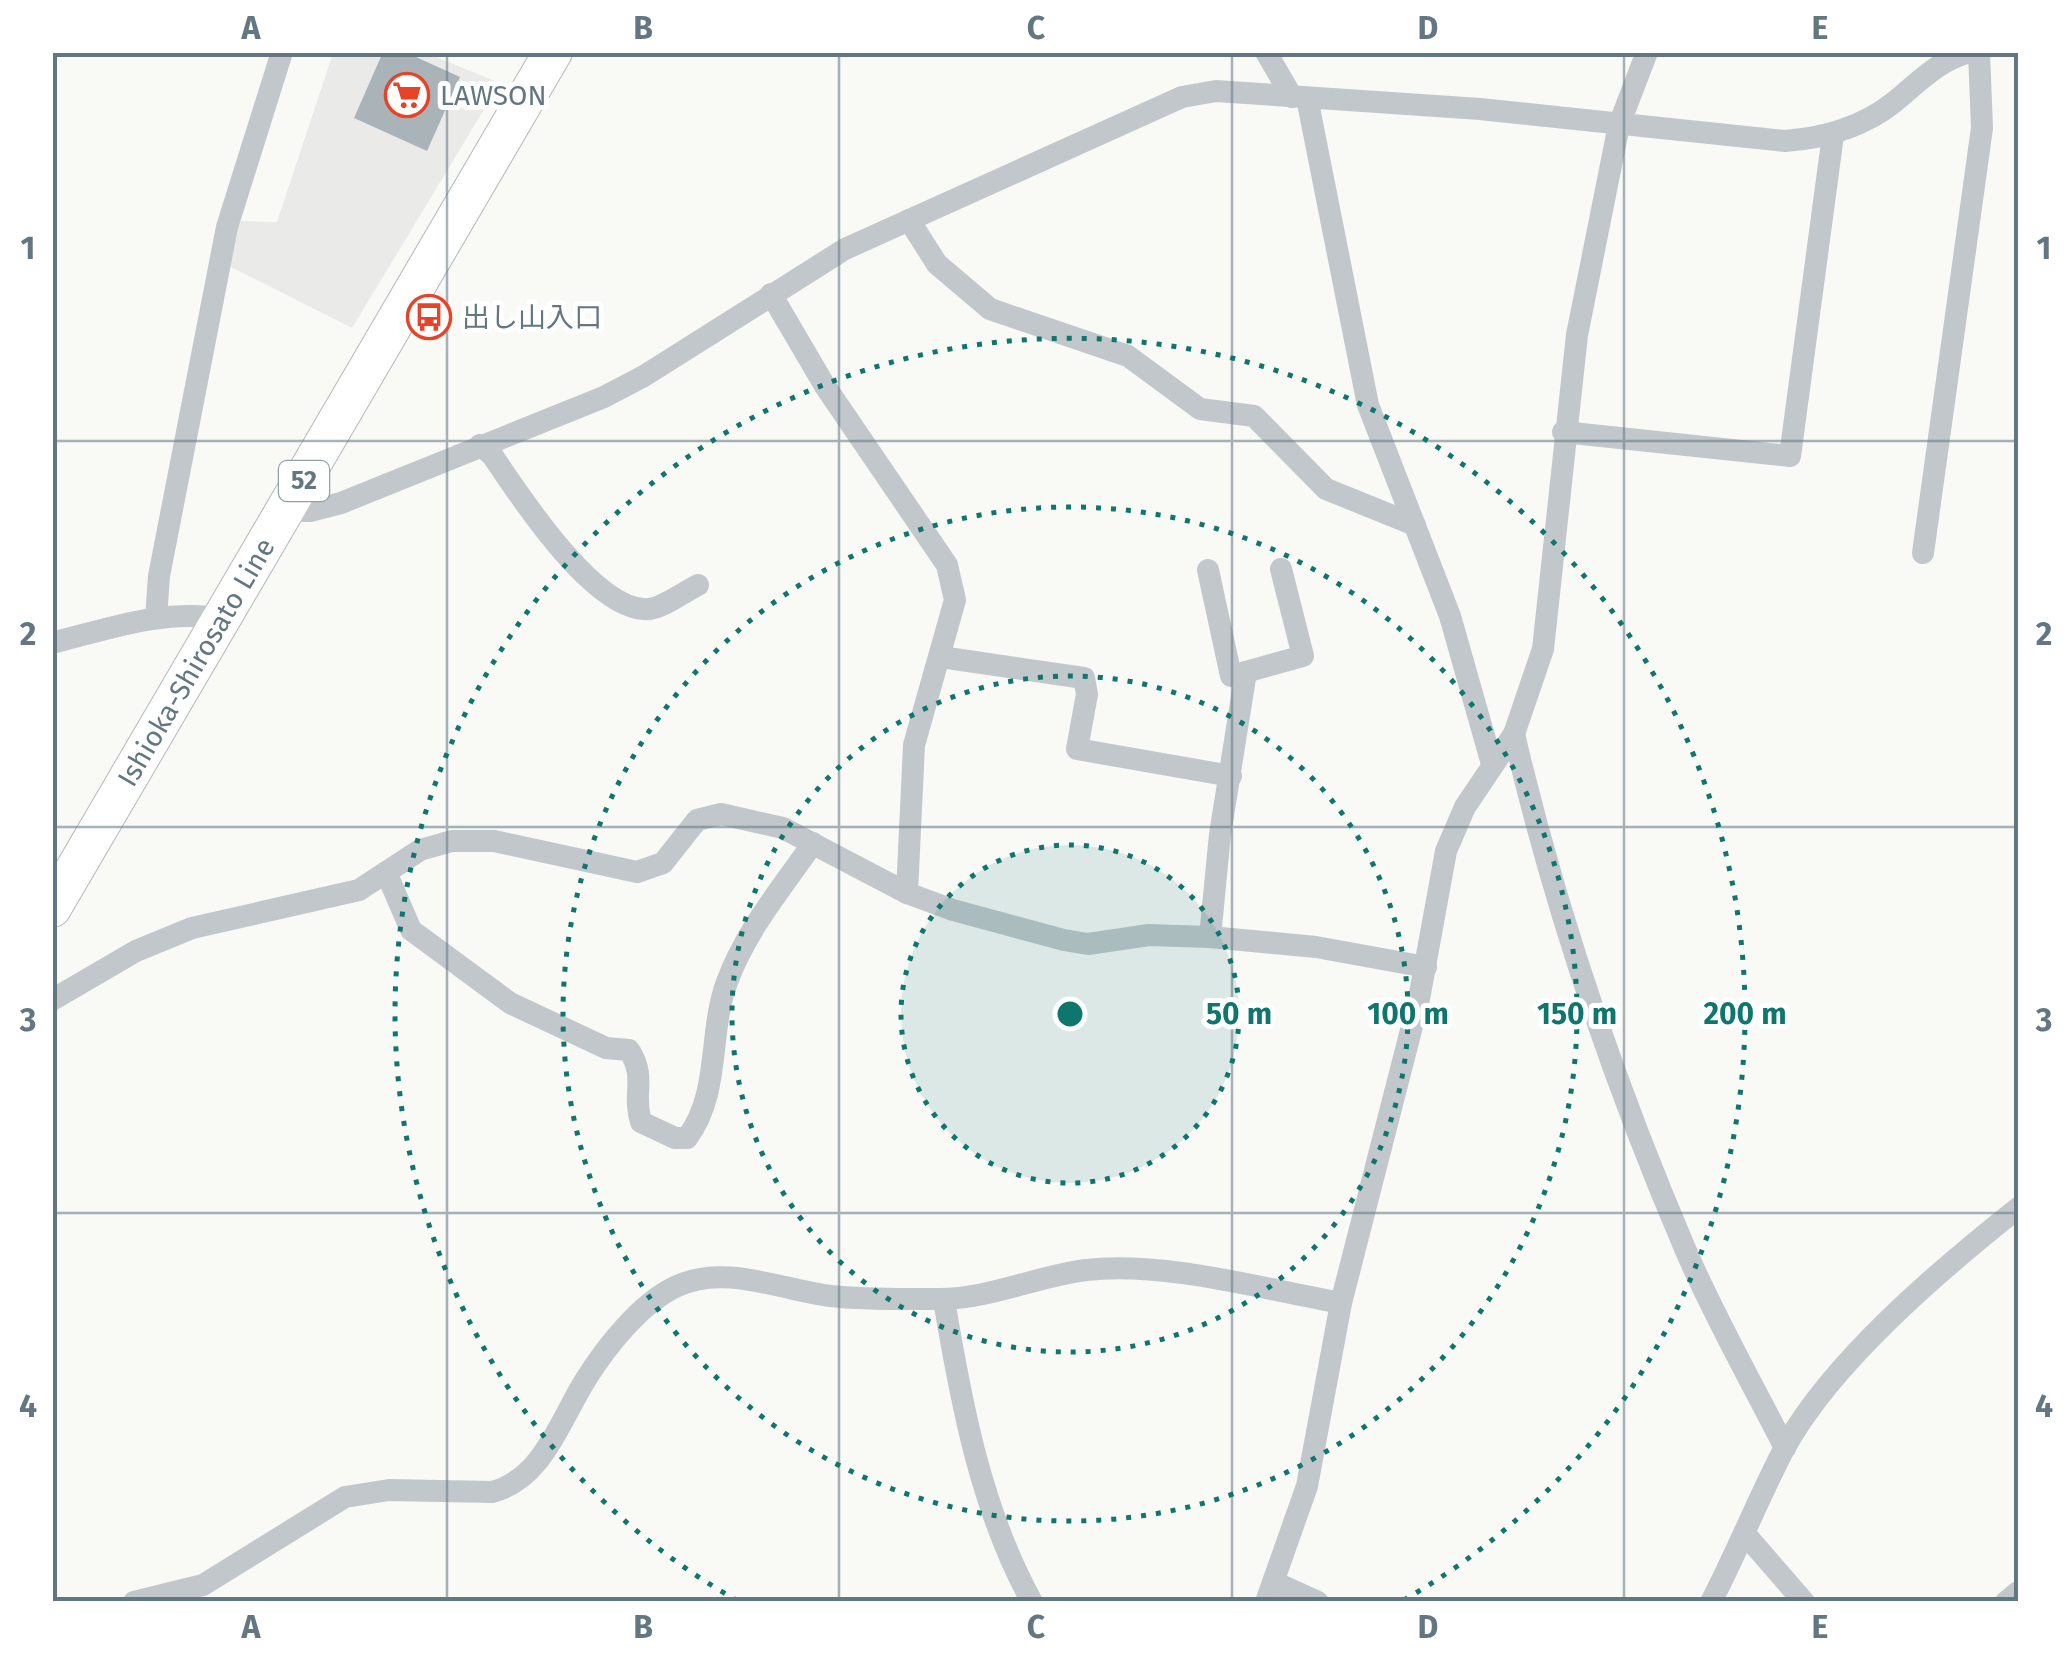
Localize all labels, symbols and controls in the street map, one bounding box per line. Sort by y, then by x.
text: A [241,9,262,47]
text: B [633,9,653,47]
text: C [1027,9,1046,47]
text: D [1418,9,1438,47]
text: E [1812,9,1828,47]
supermarket icon: LAWSON [384,72,430,118]
place label: LAWSON [440,79,547,112]
text: 1 [21,229,35,267]
text: 1 [2037,229,2051,267]
bus stop icon: 出し山入口 [406,294,452,340]
place label: 出し山入口 [462,301,602,334]
road number: 52 [279,461,329,501]
street label: Ishioka-Shirosato Line [110,532,281,792]
text: 2 [20,615,36,653]
text: 2 [2036,615,2052,653]
centre of rings [1052,996,1088,1032]
text: 50 m [1206,996,1272,1032]
text: 100 m [1367,996,1449,1032]
text: 150 m [1537,996,1617,1032]
text: 200 m [1703,996,1787,1032]
text: 3 [19,1001,36,1039]
text: 3 [2035,1001,2052,1039]
text: 4 [19,1387,37,1425]
text: 4 [2035,1387,2053,1425]
text: A [241,1608,262,1646]
text: B [633,1608,653,1646]
text: C [1027,1608,1046,1646]
text: D [1418,1608,1438,1646]
text: E [1812,1608,1828,1646]

